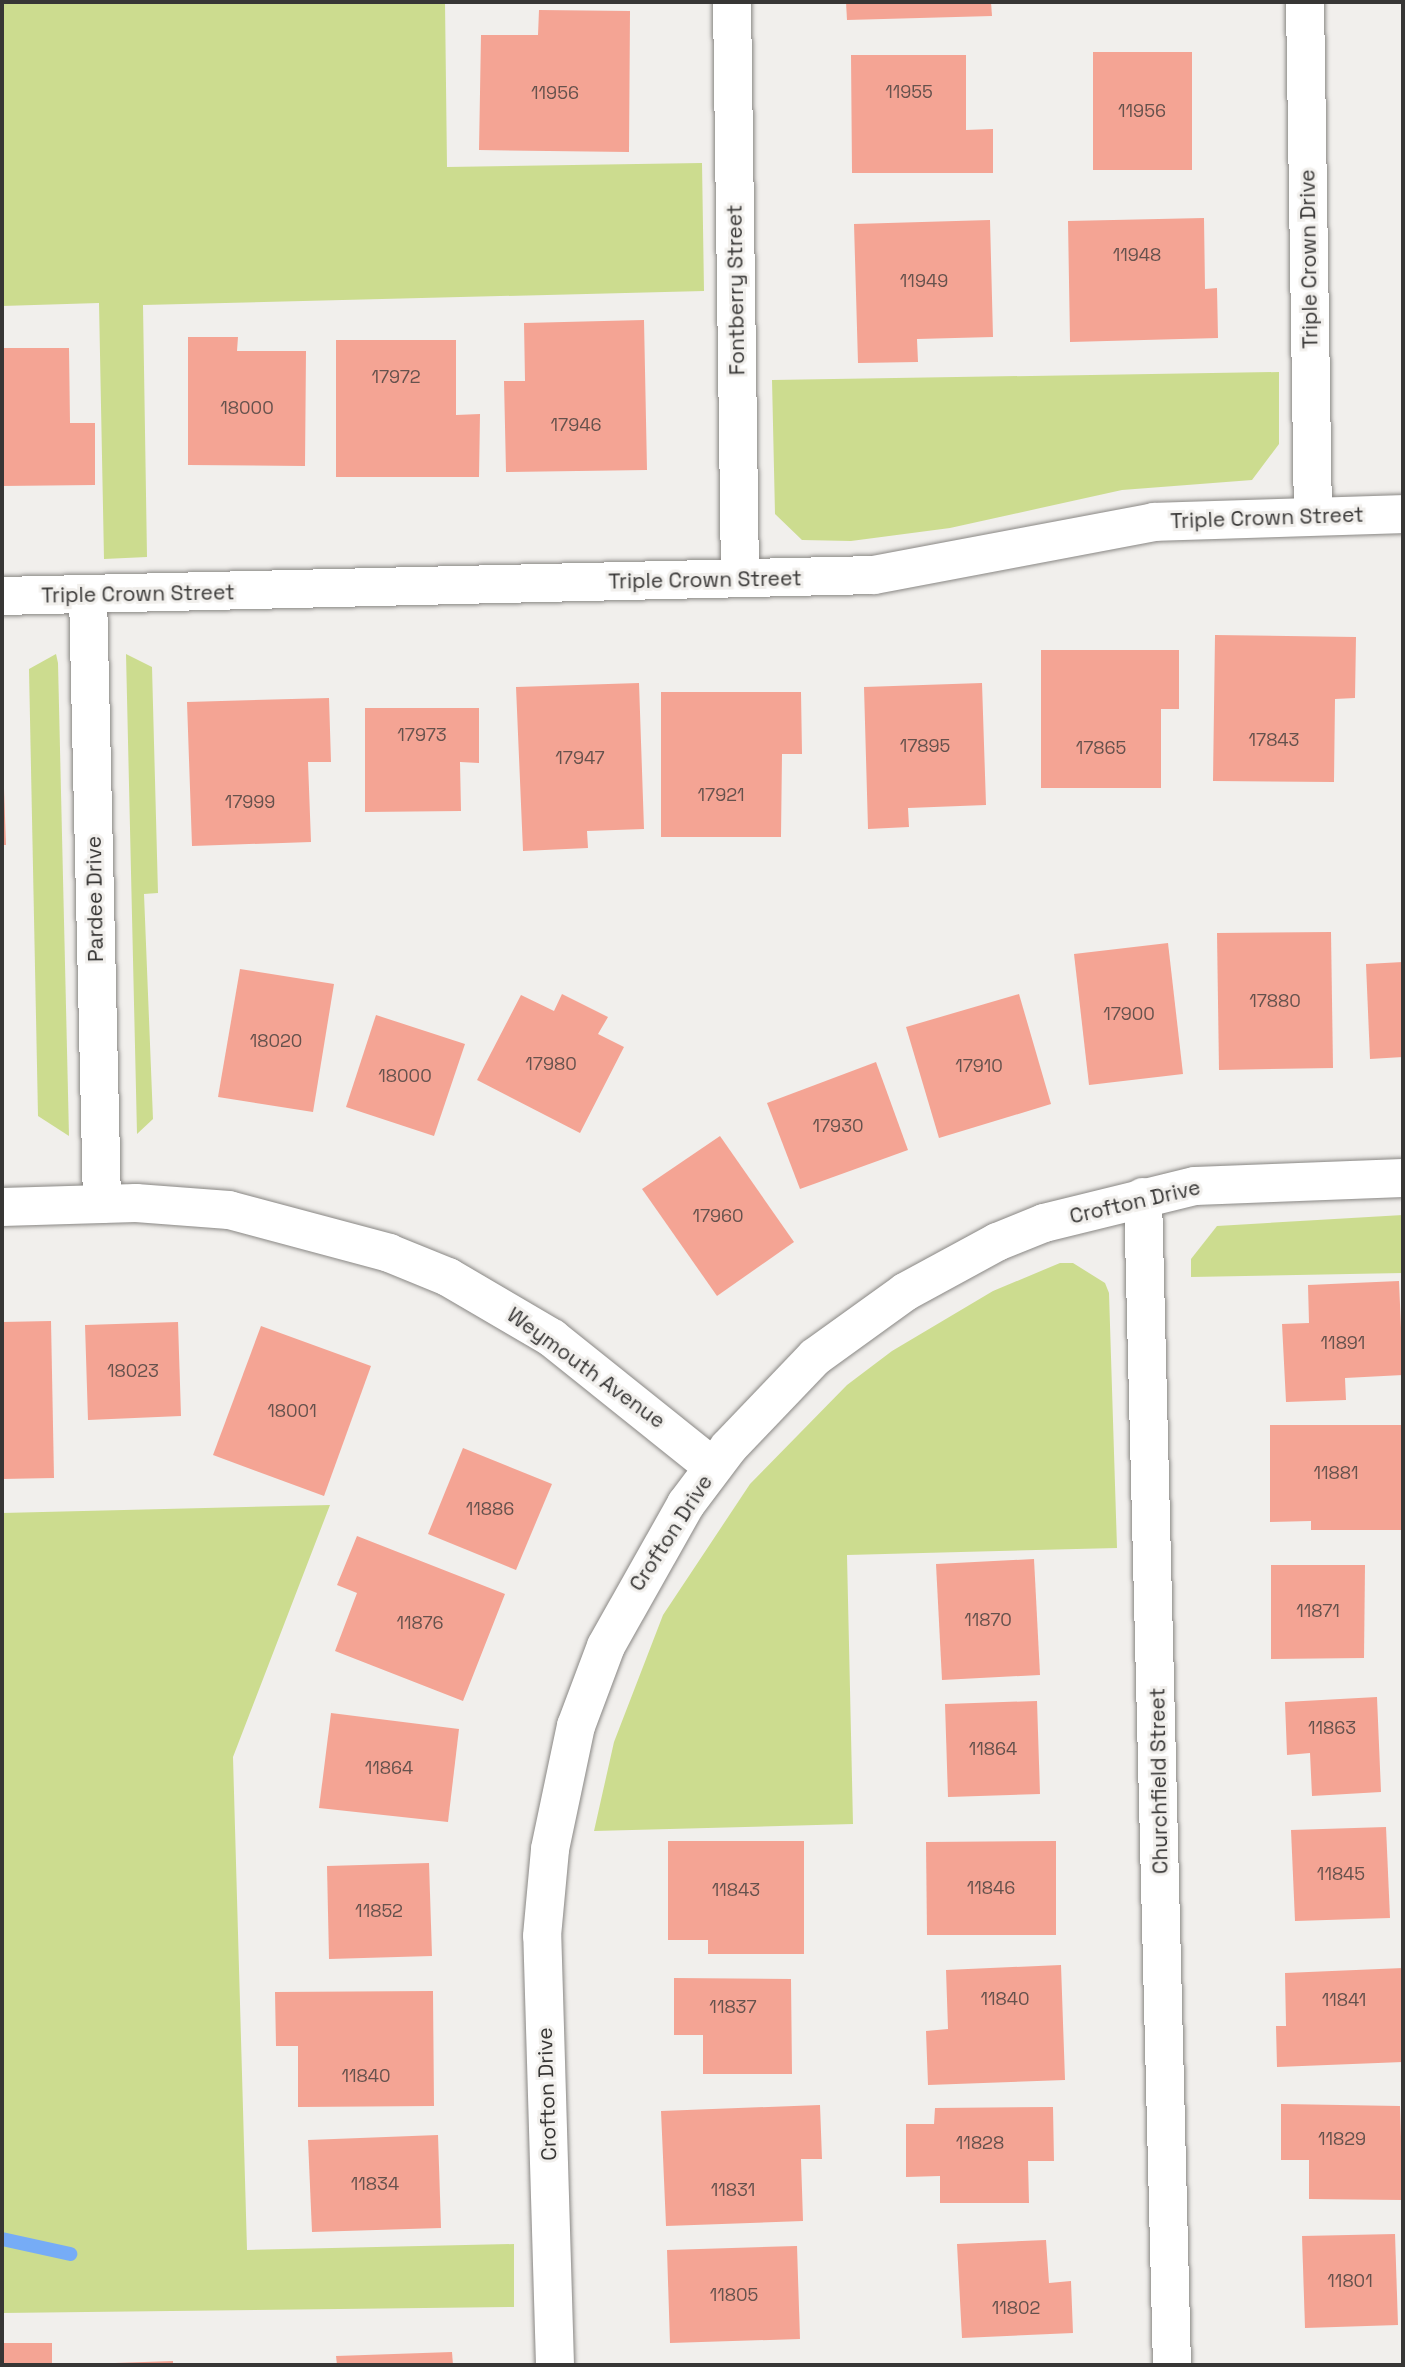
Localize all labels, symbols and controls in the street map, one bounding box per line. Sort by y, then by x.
house number: 11955 [885,81,933,103]
house number: 11956 [531,82,579,104]
house number: 11956 [1118,100,1166,122]
street label: Triple Crown Drive [1295,169,1323,349]
street label: Fontberry Street [722,204,750,376]
house number: 11948 [1113,244,1161,266]
house number: 11949 [900,270,948,292]
house number: 17972 [371,366,421,388]
house number: 18000 [220,397,274,419]
house number: 17946 [551,414,601,436]
street label: Triple Crown Street [1170,502,1364,534]
street label: Triple Crown Street [608,566,802,594]
street label: Triple Crown Street [41,580,235,608]
house number: 17973 [397,724,447,746]
house number: 17843 [1249,729,1299,751]
house number: 17895 [900,735,950,757]
house number: 17865 [1076,737,1126,759]
house number: 17947 [555,747,605,769]
house number: 17921 [697,784,745,806]
house number: 17999 [225,791,275,813]
street label: Pardee Drive [81,836,109,962]
house number: 17880 [1249,990,1301,1012]
house number: 17900 [1103,1003,1155,1025]
house number: 18020 [250,1030,302,1052]
house number: 17980 [525,1053,577,1075]
house number: 17910 [955,1055,1003,1077]
house number: 18000 [378,1065,432,1087]
house number: 17930 [812,1115,864,1137]
street label: Crofton Drive [1067,1175,1203,1229]
house number: 17960 [692,1205,744,1227]
street label: Weymouth Avenue [502,1302,670,1434]
house number: 11891 [1321,1332,1365,1354]
house number: 18023 [107,1360,159,1382]
house number: 18001 [267,1400,317,1422]
house number: 11881 [1314,1462,1358,1484]
street label: Crofton Drive [624,1470,718,1596]
house number: 11886 [466,1498,514,1520]
house number: 11871 [1296,1600,1340,1622]
house number: 11870 [964,1609,1012,1631]
house number: 11876 [396,1612,444,1634]
street label: Churchfield Street [1145,1688,1173,1874]
house number: 11863 [1308,1717,1356,1739]
house number: 11864 [969,1738,1017,1760]
house number: 11864 [365,1757,413,1779]
house number: 11845 [1317,1863,1365,1885]
house number: 11846 [967,1877,1015,1899]
house number: 11843 [712,1879,760,1901]
house number: 11852 [355,1900,403,1922]
house number: 11840 [980,1988,1030,2010]
house number: 11841 [1322,1989,1366,2011]
house number: 11837 [709,1996,757,2018]
street label: Crofton Drive [532,2027,562,2161]
house number: 11840 [341,2065,391,2087]
house number: 11829 [1318,2128,1366,2150]
house number: 11828 [956,2132,1004,2154]
house number: 11834 [351,2173,399,2195]
house number: 11831 [711,2179,755,2201]
house number: 11801 [1327,2270,1373,2292]
house number: 11805 [710,2284,758,2306]
house number: 11802 [992,2297,1040,2319]

